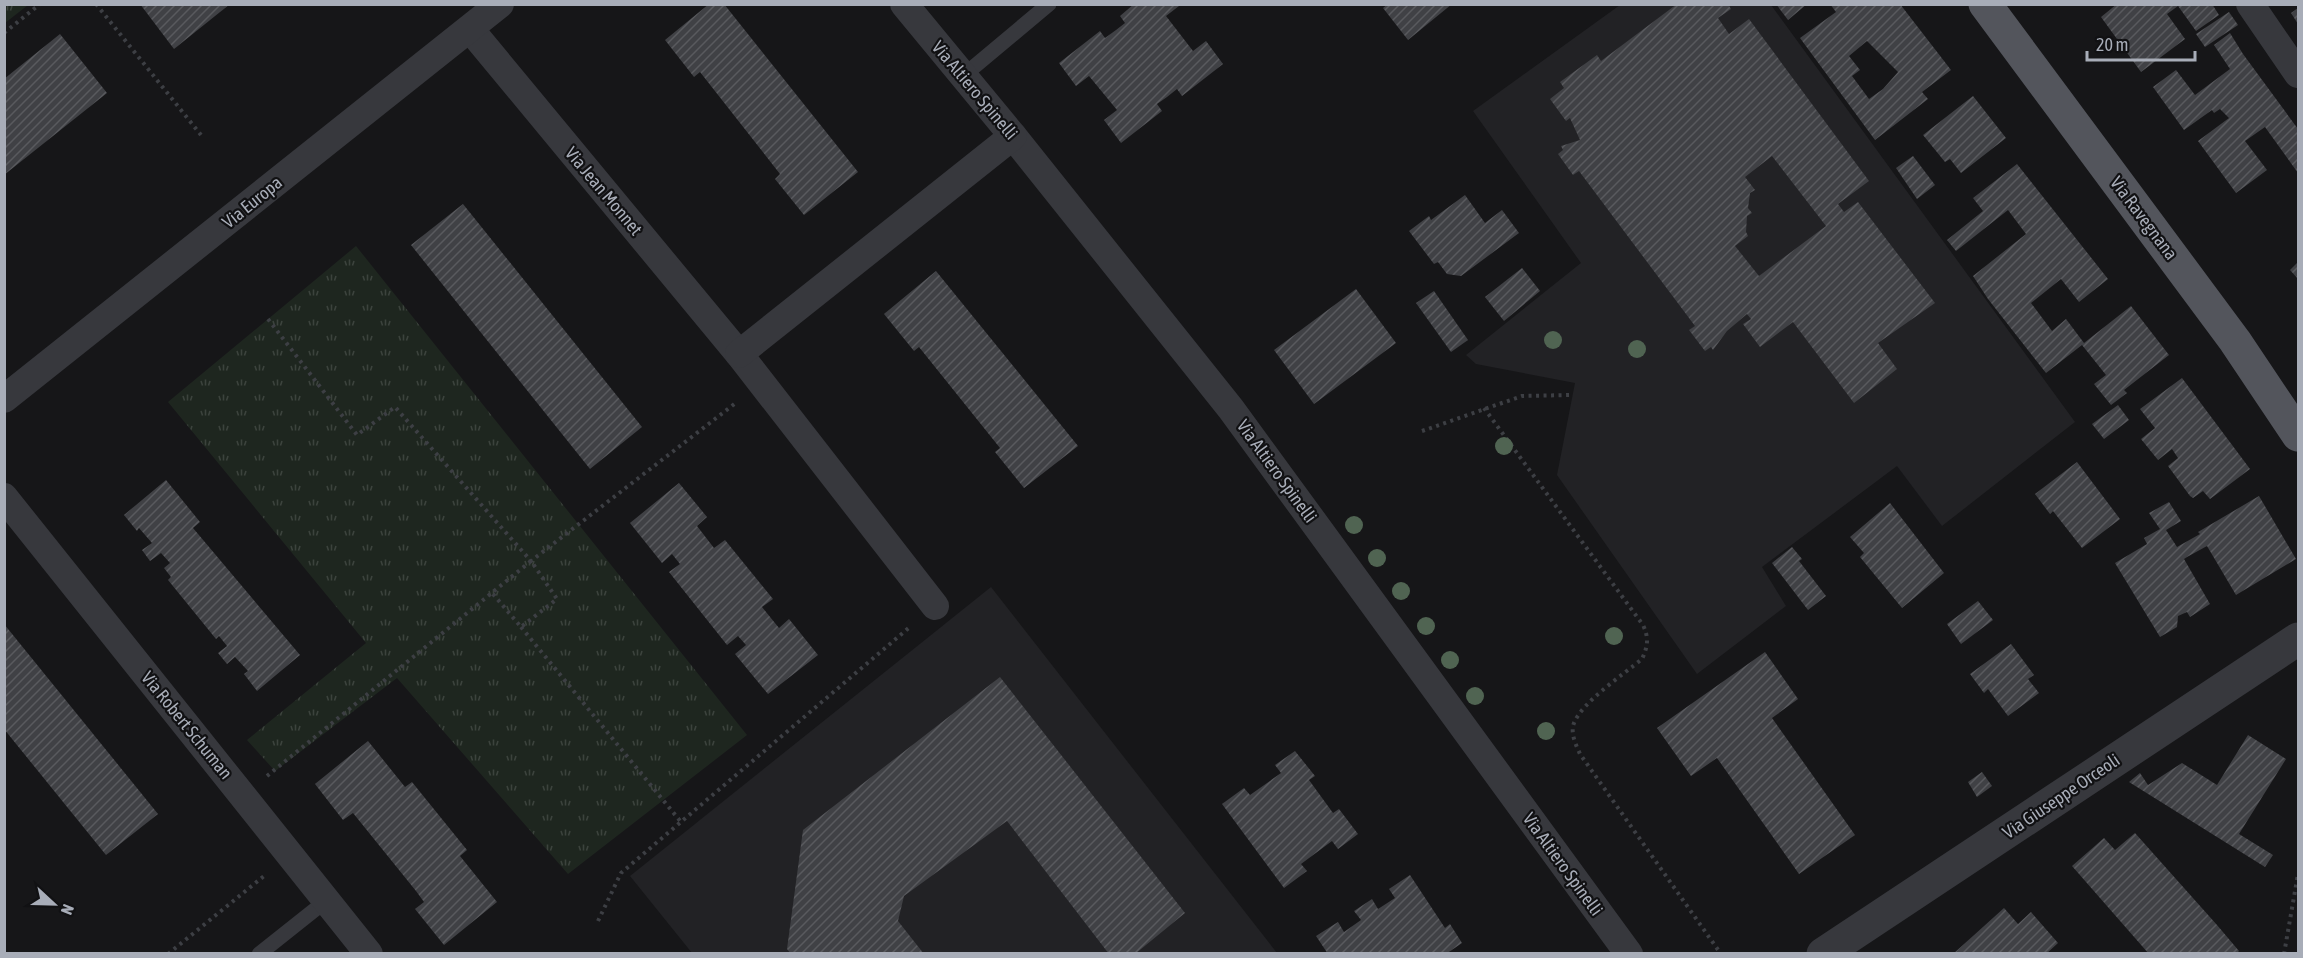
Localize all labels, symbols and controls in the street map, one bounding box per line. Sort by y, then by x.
scale bar [2087,24,2195,62]
text: 20 m [2096,34,2128,55]
street label: Via Altiero Spinelli [928,37,1022,143]
street label: Via Jean Monnet [561,143,647,239]
street label: Via Europa [218,172,286,232]
street label: Via Ravegnana [2106,172,2182,264]
street label: Via Altiero Spinelli [1233,416,1321,526]
street label: Via Robert Schuman [137,667,237,783]
street label: Via Giuseppe Orceoli [1999,749,2123,843]
street label: Via Altiero Spinelli [1519,809,1607,919]
north arrow [24,874,84,934]
text: N [58,902,78,917]

